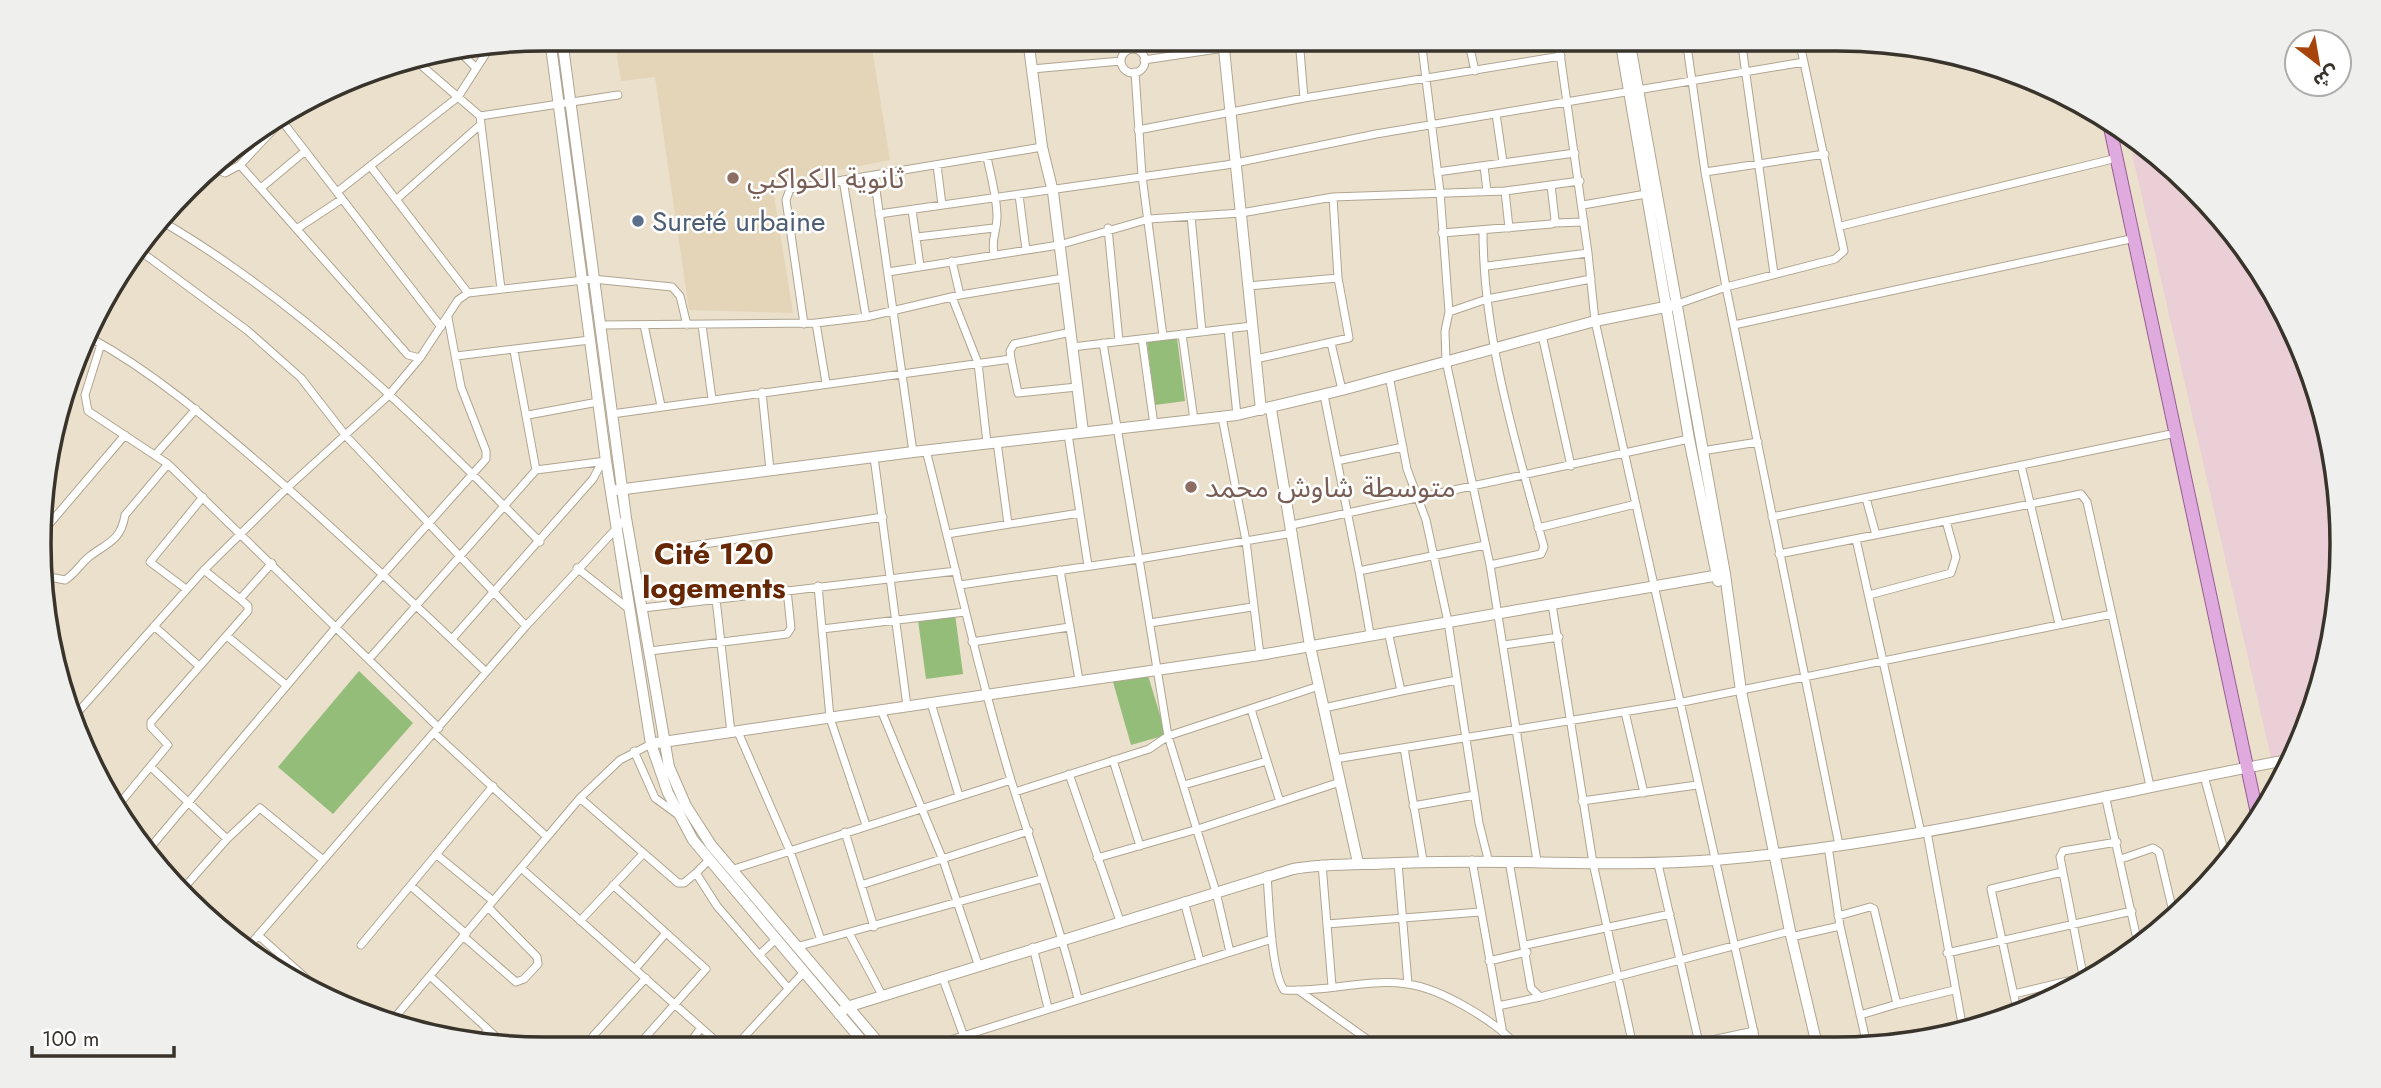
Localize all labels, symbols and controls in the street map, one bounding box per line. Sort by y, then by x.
north arrow [2283,28,2353,98]
text: ش [2308,59,2345,95]
place label: ثانوية الكواكبي [747,158,904,199]
marker: ثانوية الكواكبي [725,170,741,186]
place label: Sureté urbaine [652,201,825,242]
marker: Sureté urbaine [630,213,646,229]
place label: متوسطة شاوش محمد [1205,467,1456,508]
marker: متوسطة شاوش محمد [1183,479,1199,495]
district label: Cité 120 logements [642,532,786,609]
scale bar [32,1014,173,1058]
text: 100 m [42,1024,99,1054]

